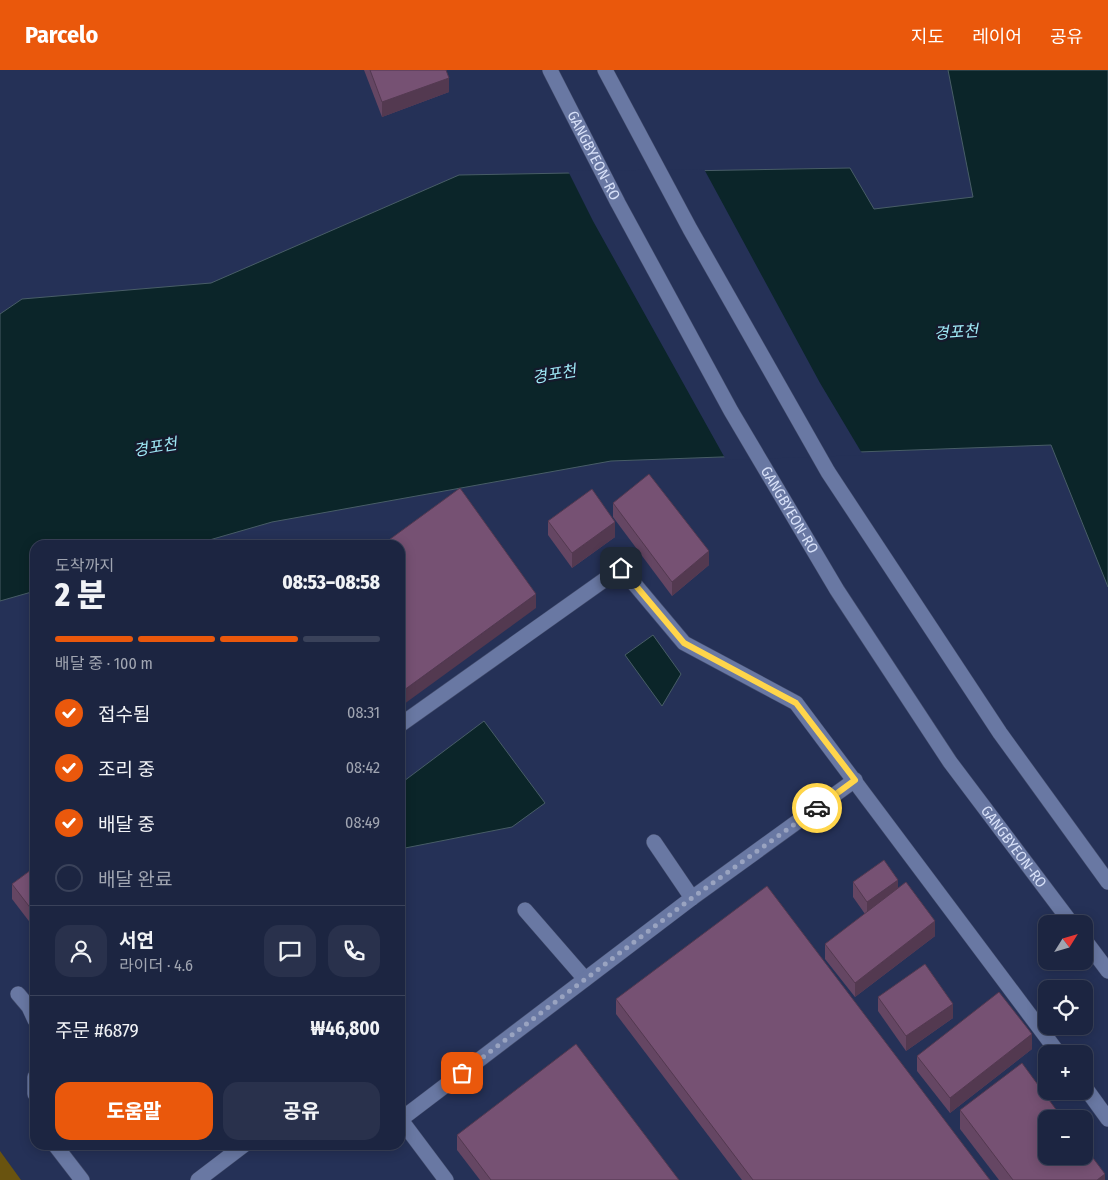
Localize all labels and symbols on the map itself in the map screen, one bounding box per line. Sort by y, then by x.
street label: GANGBYEON-RO [563,108,624,203]
water label: 경포천 [933,321,981,343]
water label: 경포천 [531,360,580,387]
water label: 경포천 [132,433,181,460]
street label: GANGBYEON-RO [757,463,822,557]
pin [600,547,642,589]
courier [792,783,842,833]
street label: GANGBYEON-RO [977,802,1050,891]
north arrow [1038,915,1092,970]
pin [441,1052,483,1094]

